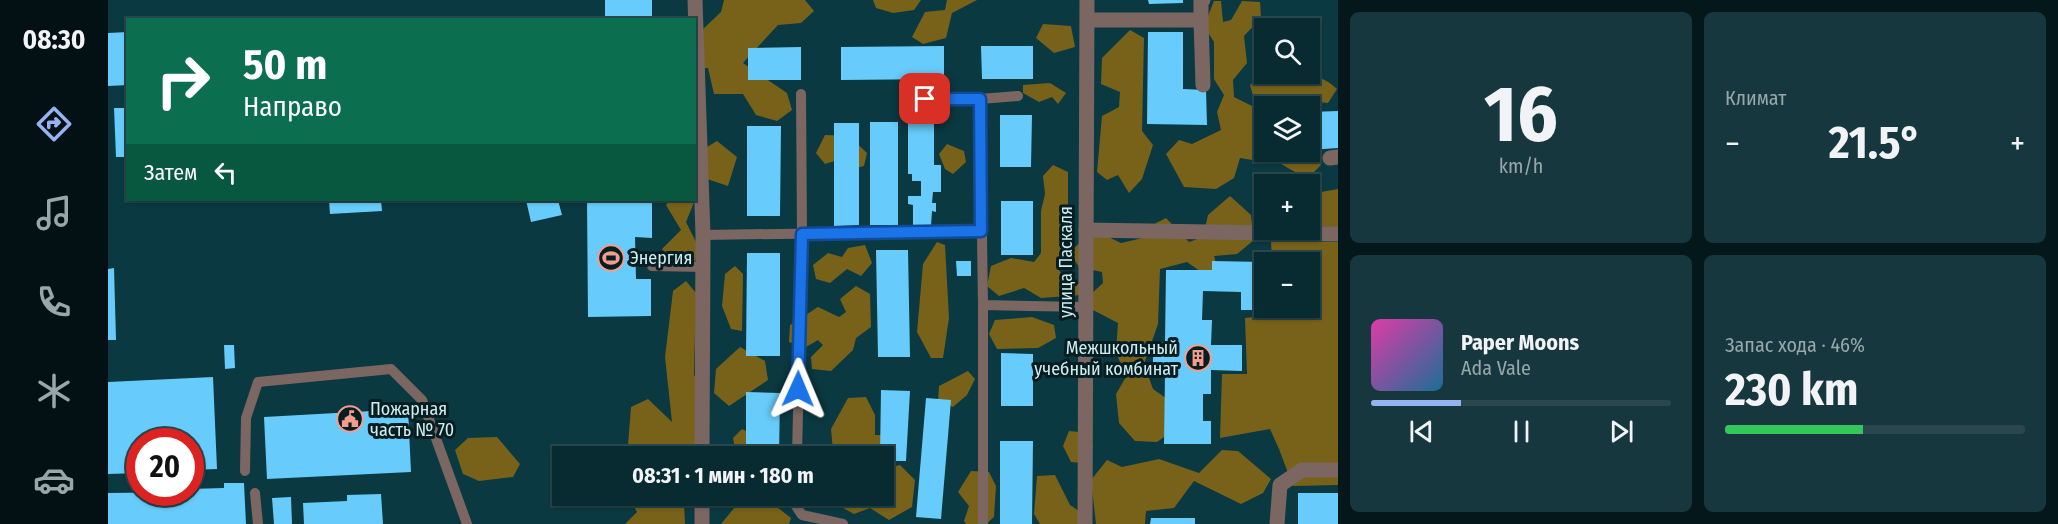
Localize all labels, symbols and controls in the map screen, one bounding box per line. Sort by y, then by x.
map controls [1254,18,1320,318]
button: search [1254,18,1320,84]
text: 08:30 [22,24,86,56]
text: 50 m [243,40,327,90]
icon: right [144,42,222,120]
text: 16 [1484,68,1558,162]
pin [899,73,950,124]
icon: arrive [908,82,941,115]
text: Климат [1725,86,1786,110]
text: Направо [243,91,342,123]
button: layers [1254,96,1320,162]
icon: directions [33,103,75,145]
text: 21.5° [1829,116,1921,170]
text: − [1725,124,1740,164]
text: + [2010,124,2025,164]
text: km/h [1499,154,1543,178]
icon: left [209,156,242,189]
text: Затем [144,159,197,186]
button: + [1254,174,1320,240]
icon: music [33,192,75,234]
street label: улица Паскаля [1055,206,1077,318]
sports icon: Энергия [596,243,626,273]
place label: Энергия [630,247,692,269]
button: − [1254,252,1320,318]
icon: phone [33,281,75,323]
text: Paper Moons [1461,329,1579,356]
text: Запас хода · 46% [1725,333,1865,357]
place label: Межшкольный учебный комбинат [1034,337,1179,380]
building icon: Межшкольный учебный комбинат [1183,343,1213,373]
text: Ada Vale [1461,356,1531,380]
position arrow [766,357,830,421]
text: 230 km [1725,363,1858,417]
icon: climate [33,370,75,412]
place label: Пожарная часть № 70 [370,398,454,441]
public building icon: Пожарная часть № 70 [335,404,365,434]
icon: previous [1405,415,1438,448]
icon: pause [1505,415,1538,448]
icon: next [1605,415,1638,448]
speed limit sign: 20 [126,428,204,506]
icon: car [33,459,75,501]
text: 08:31 · 1 мин · 180 m [632,462,814,489]

